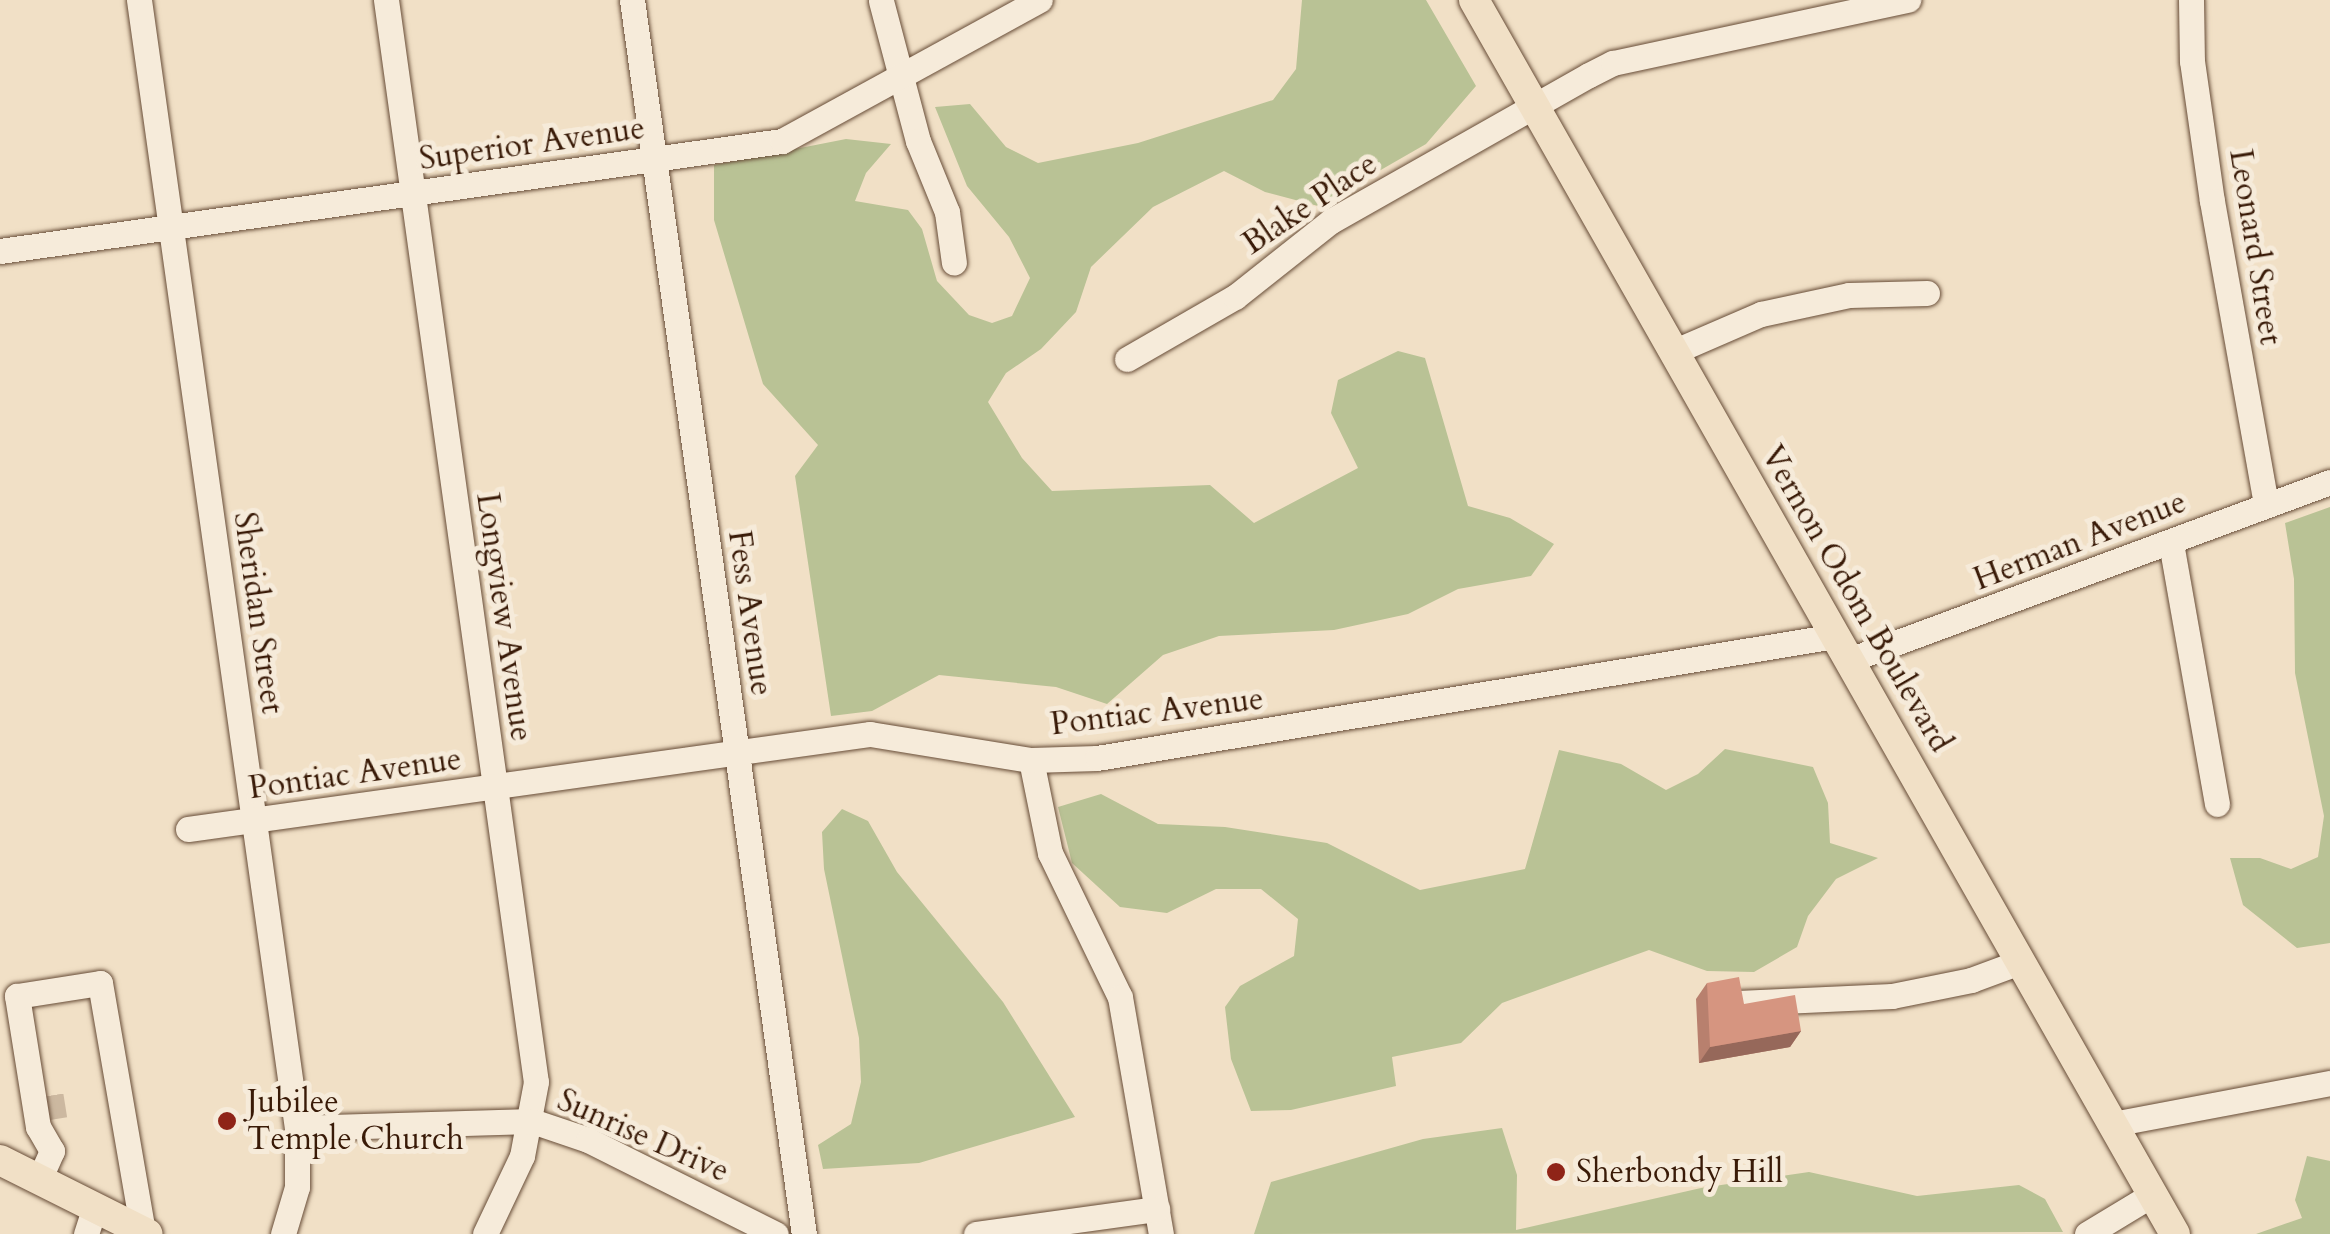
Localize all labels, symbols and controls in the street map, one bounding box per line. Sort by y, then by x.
street label: Superior Avenue [417,109,647,179]
street label: Blake Place [1235,145,1385,263]
street label: Leonard Street [2221,146,2289,348]
street label: Vernon Odom Boulevard [1752,439,1960,759]
street label: Herman Avenue [1968,483,2192,599]
street label: Longview Avenue [468,490,540,744]
street label: Sheridan Street [225,510,291,716]
street label: Fess Avenue [719,528,781,698]
street label: Pontiac Avenue [1048,680,1266,744]
street label: Pontiac Avenue [246,740,464,808]
street label: Sunrise Drive [551,1081,735,1191]
place label: Jubilee Temple Church [247,1084,464,1159]
marker: Jubilee Temple Church [216,1110,238,1132]
place label: Sherbondy Hill [1576,1153,1783,1191]
marker: Sherbondy Hill [1545,1161,1567,1183]

